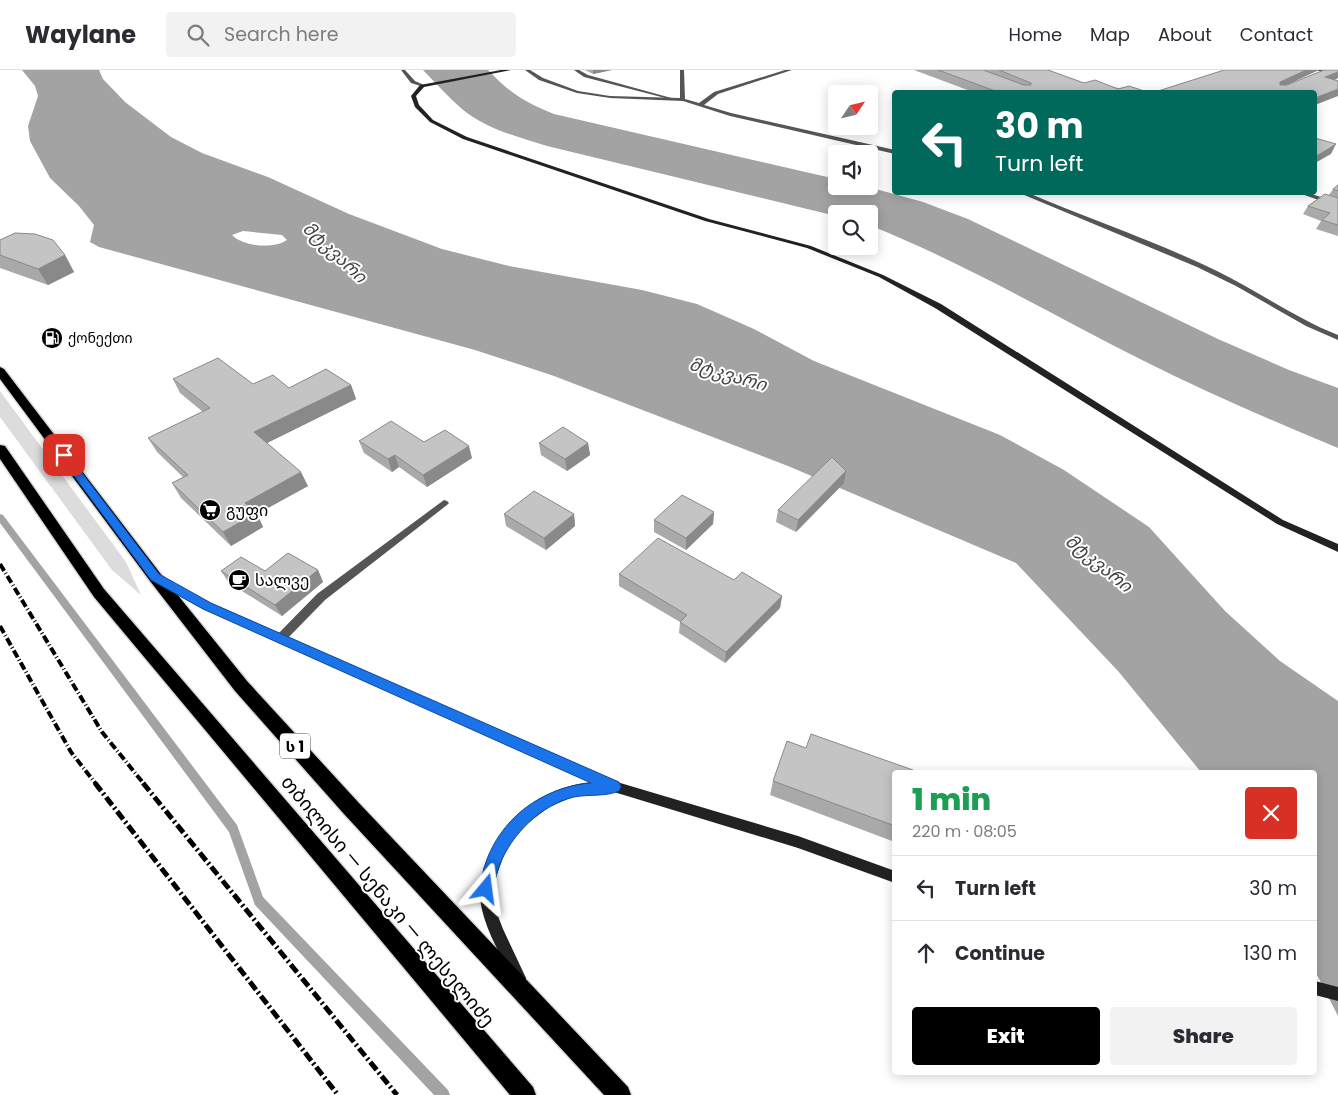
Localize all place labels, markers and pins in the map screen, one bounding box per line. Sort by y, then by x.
fuel station icon: ქონექთი [40,326,64,350]
place label: ქონექთი [68,328,133,348]
pin [43,434,85,476]
supermarket icon: გუფი [198,498,222,522]
place label: გუფი [226,499,268,522]
cafe icon: სალვე [227,568,251,592]
place label: სალვე [255,569,309,592]

